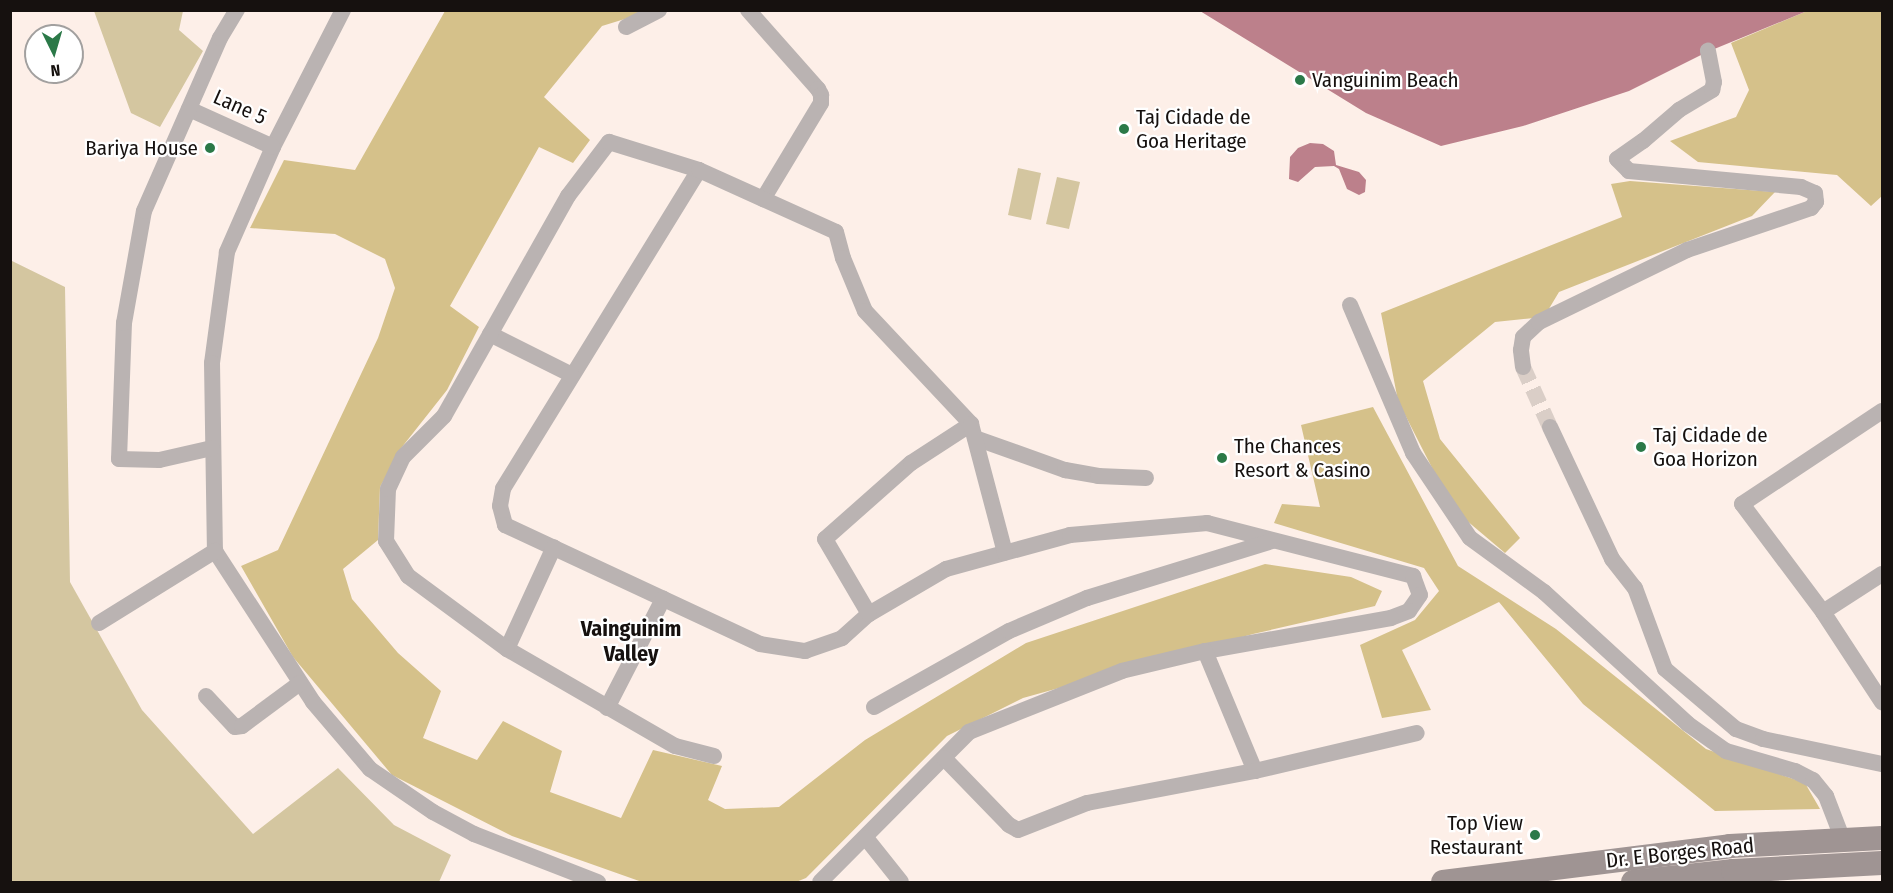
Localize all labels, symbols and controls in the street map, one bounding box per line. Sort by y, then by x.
north arrow [24,24,84,84]
text: N [50,61,61,80]
place label: Vanguinim Beach [1312,67,1459,93]
marker: Vanguinim Beach [1293,73,1307,87]
street label: Lane 5 [210,84,270,130]
place label: Taj Cidade de Goa Heritage [1136,104,1251,154]
marker: Taj Cidade de Goa Heritage [1117,122,1131,136]
place label: Bariya House [85,135,198,161]
marker: Bariya House [203,141,217,155]
place label: Taj Cidade de Goa Horizon [1653,422,1768,472]
place label: The Chances Resort & Casino [1234,433,1371,483]
marker: Taj Cidade de Goa Horizon [1634,440,1648,454]
marker: The Chances Resort & Casino [1215,451,1229,465]
district label: Vainguinim Valley [581,615,681,666]
place label: Top View Restaurant [1430,810,1523,860]
marker: Top View Restaurant [1528,828,1542,842]
street label: Dr. E Borges Road [1605,833,1755,873]

